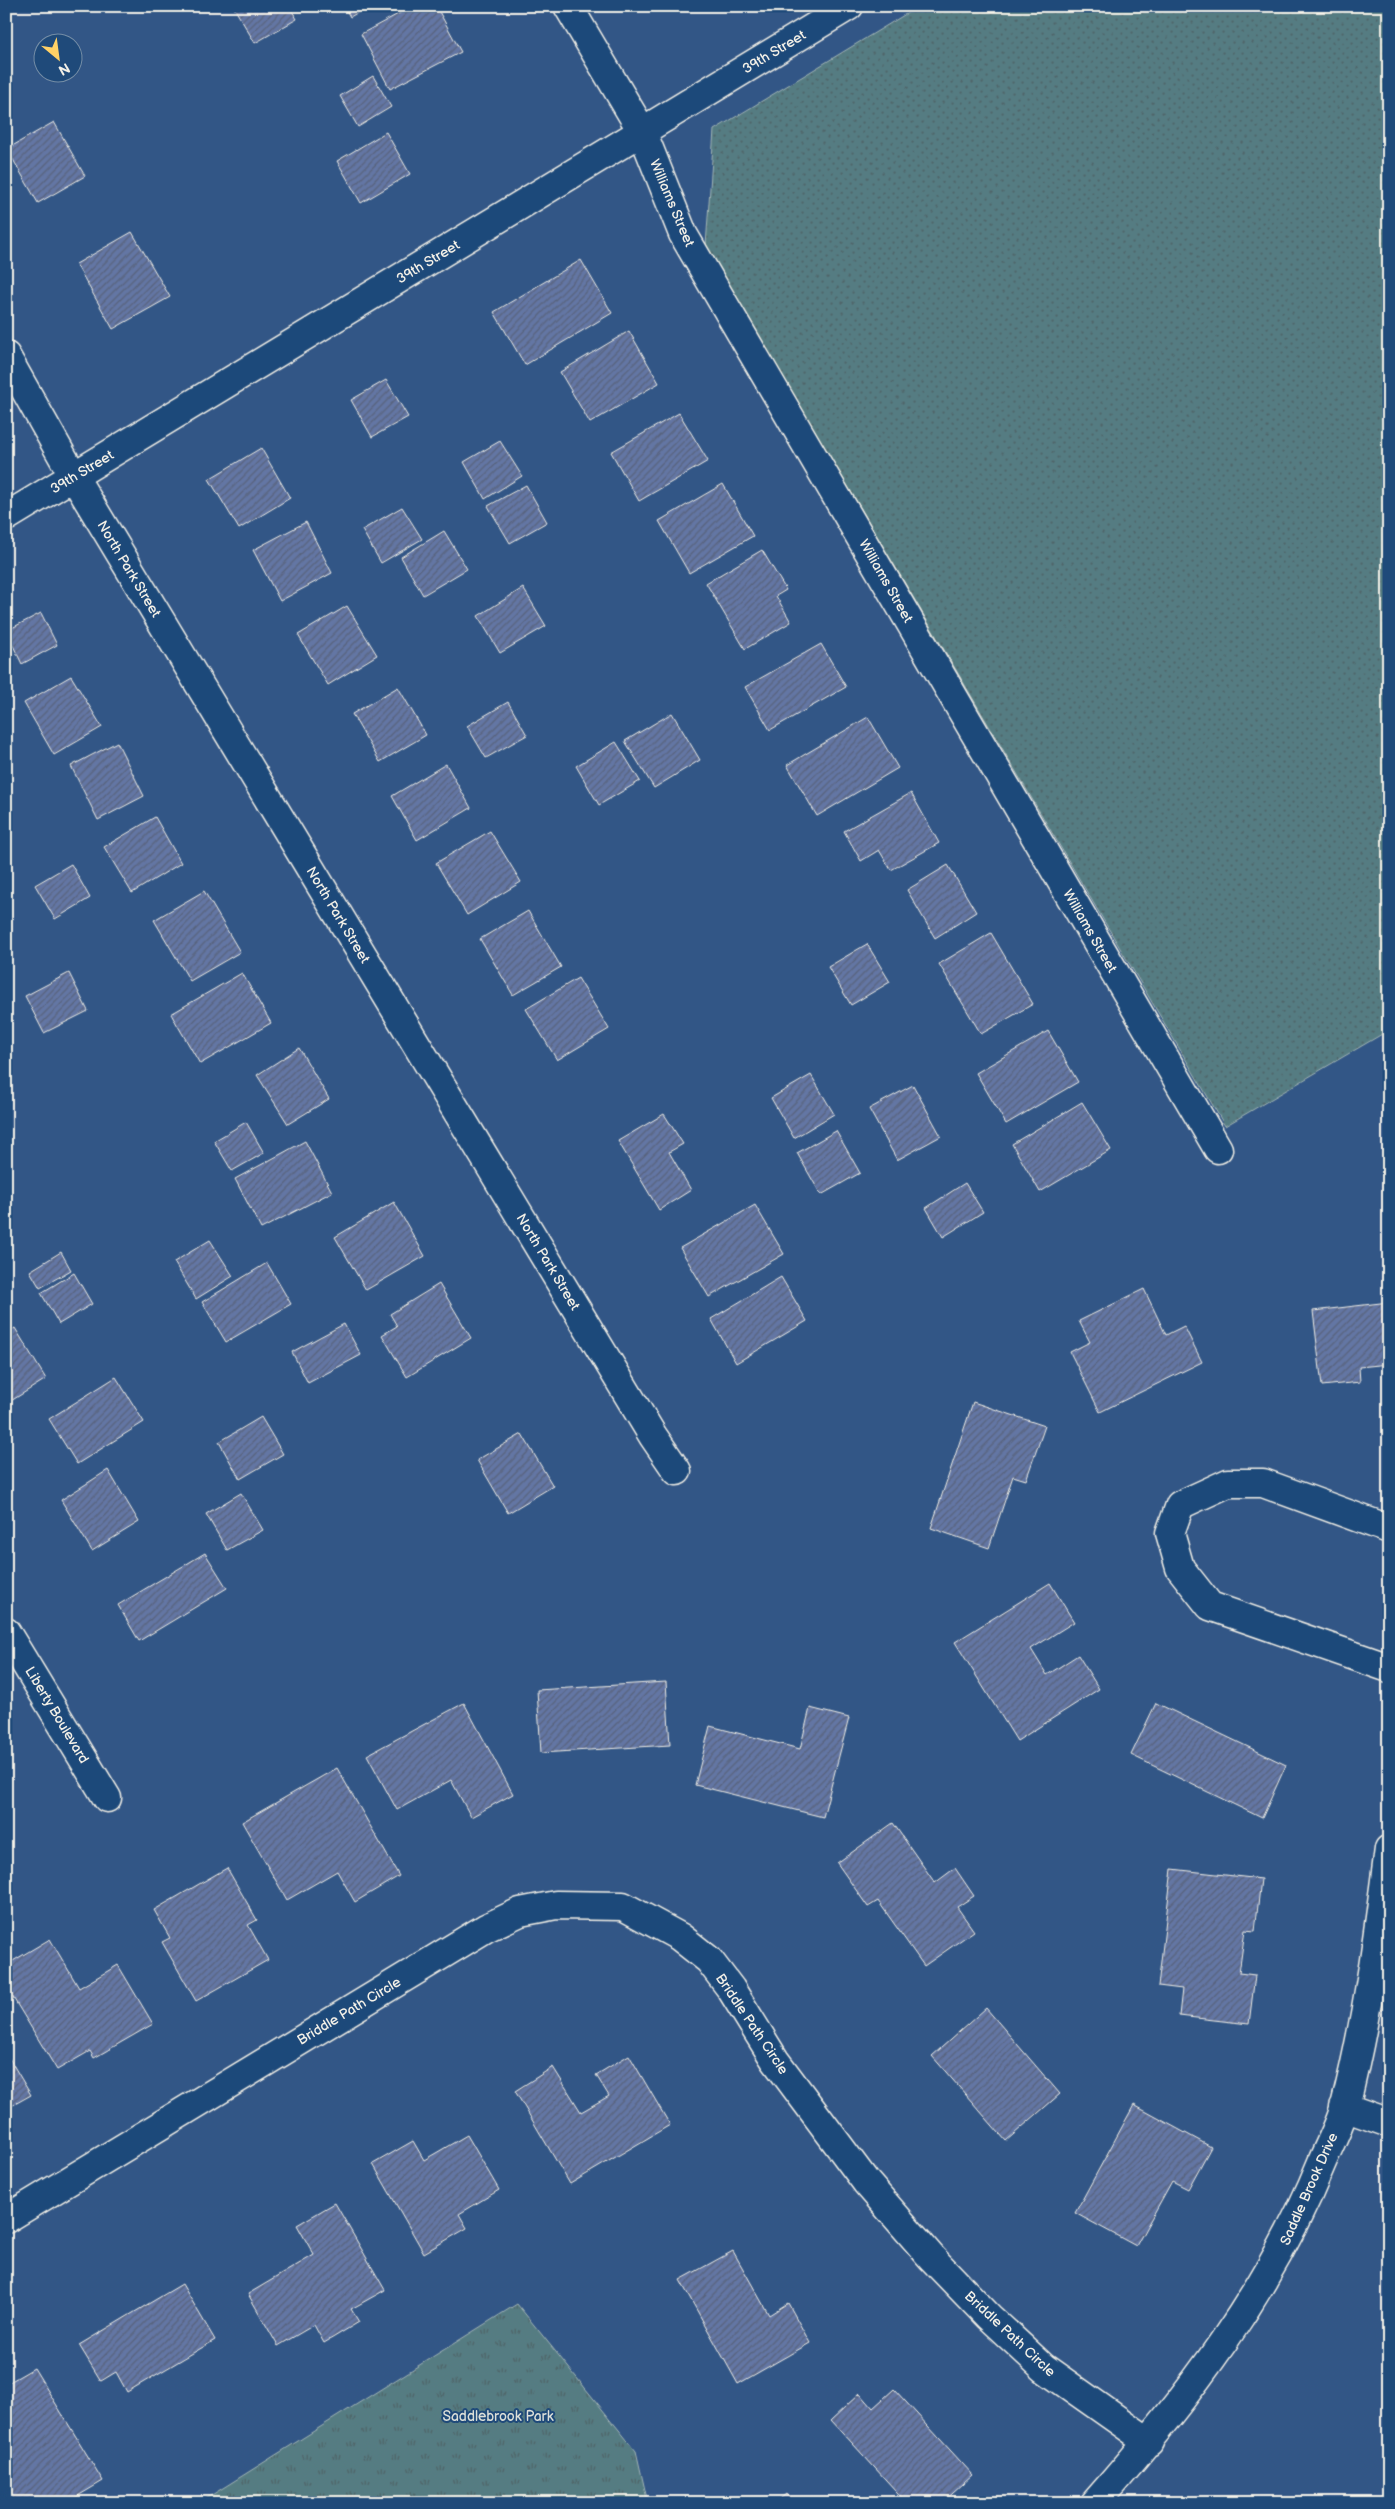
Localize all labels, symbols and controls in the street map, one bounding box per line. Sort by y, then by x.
street label: 39th Street [739,26,809,77]
north arrow [32,32,82,82]
text: N [55,59,73,79]
street label: Williams Street [646,157,698,250]
street label: 39th Street [393,236,463,287]
street label: 39th Street [47,446,117,497]
street label: North Park Street [94,518,165,621]
street label: Williams Street [855,536,917,626]
street label: North Park Street [303,864,374,967]
street label: Williams Street [1059,886,1121,976]
street label: North Park Street [513,1211,584,1314]
street label: Liberty Boulevard [21,1663,93,1767]
street label: Briddle Path Circle [712,1970,792,2078]
street label: Briddle Path Circle [294,1973,404,2049]
street label: Saddle Brook Drive [1277,2130,1341,2248]
street label: Briddle Path Circle [961,2288,1059,2380]
park label: Saddlebrook Park [442,2408,554,2425]

